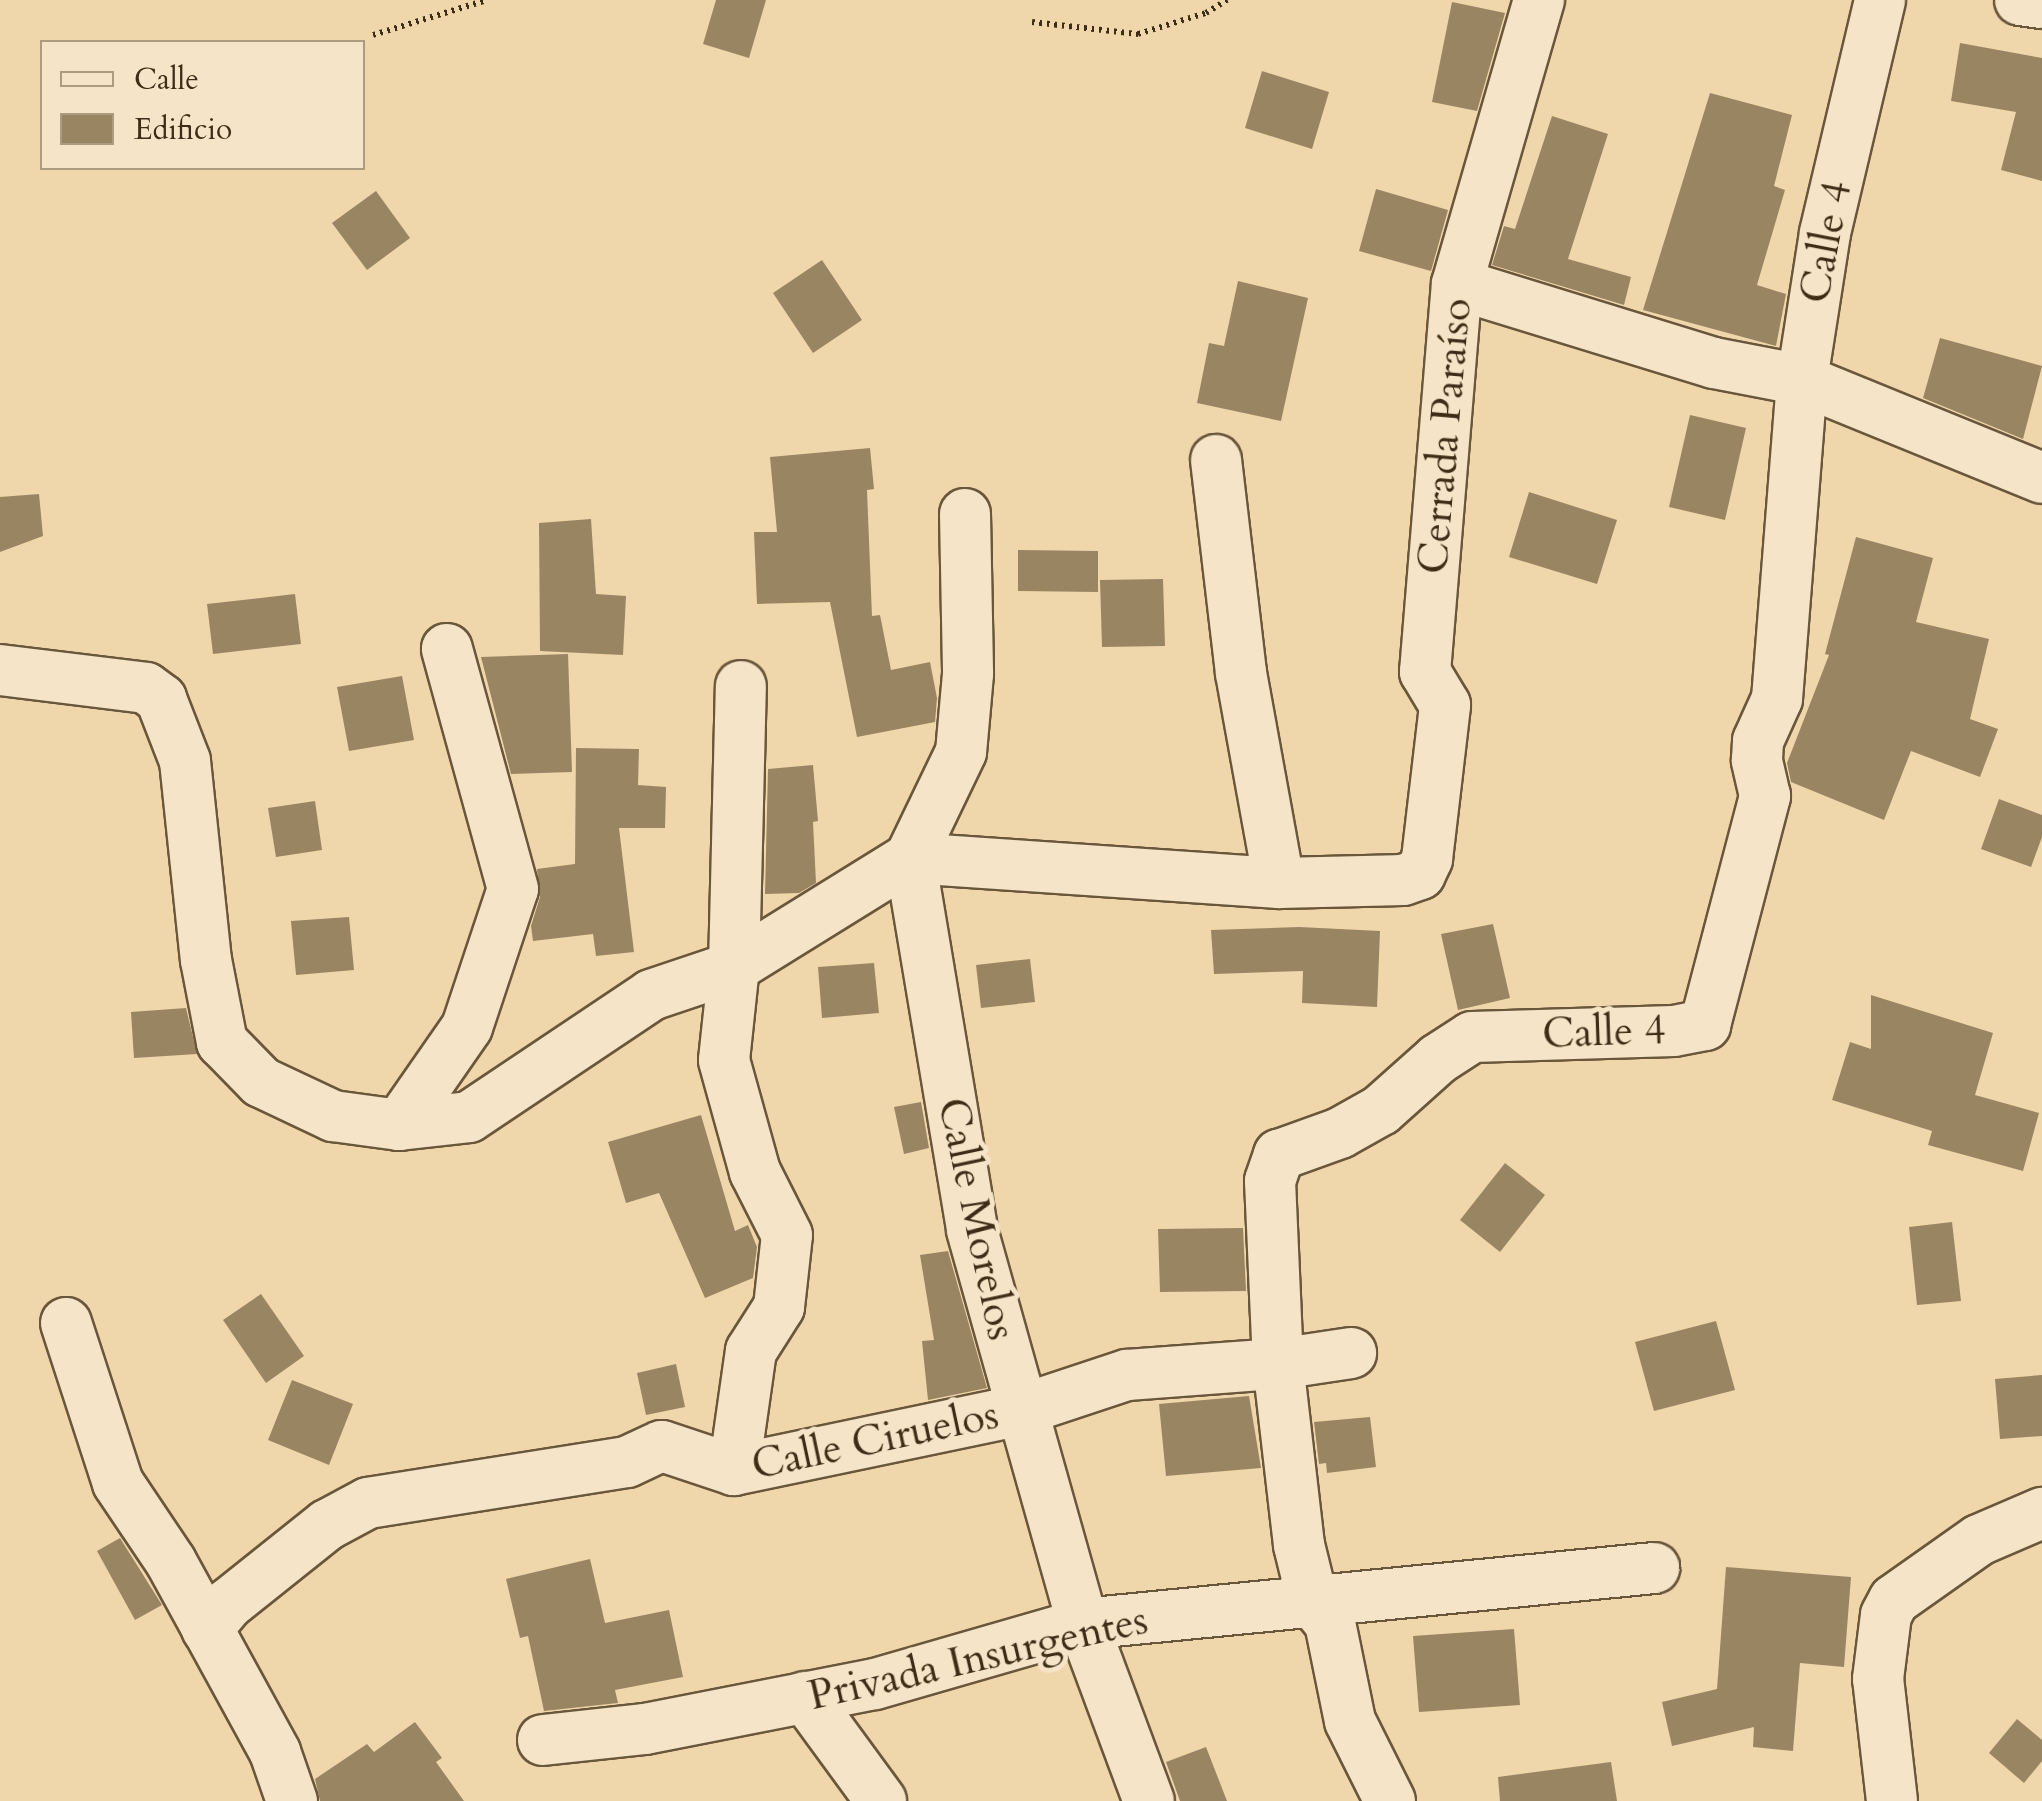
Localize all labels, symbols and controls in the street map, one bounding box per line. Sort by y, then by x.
legend [40,40,365,170]
text: Calle [134,59,199,100]
text: Edificio [134,109,232,150]
street label: Calle 4 [1789,177,1863,307]
street label: Cerrada Paraíso [1408,296,1482,576]
street label: Calle 4 [1541,1005,1667,1059]
street label: Calle Morelos [927,1093,1027,1345]
street label: Calle Ciruelos [747,1389,1003,1491]
street label: Privada Insurgentes [803,1594,1153,1722]

